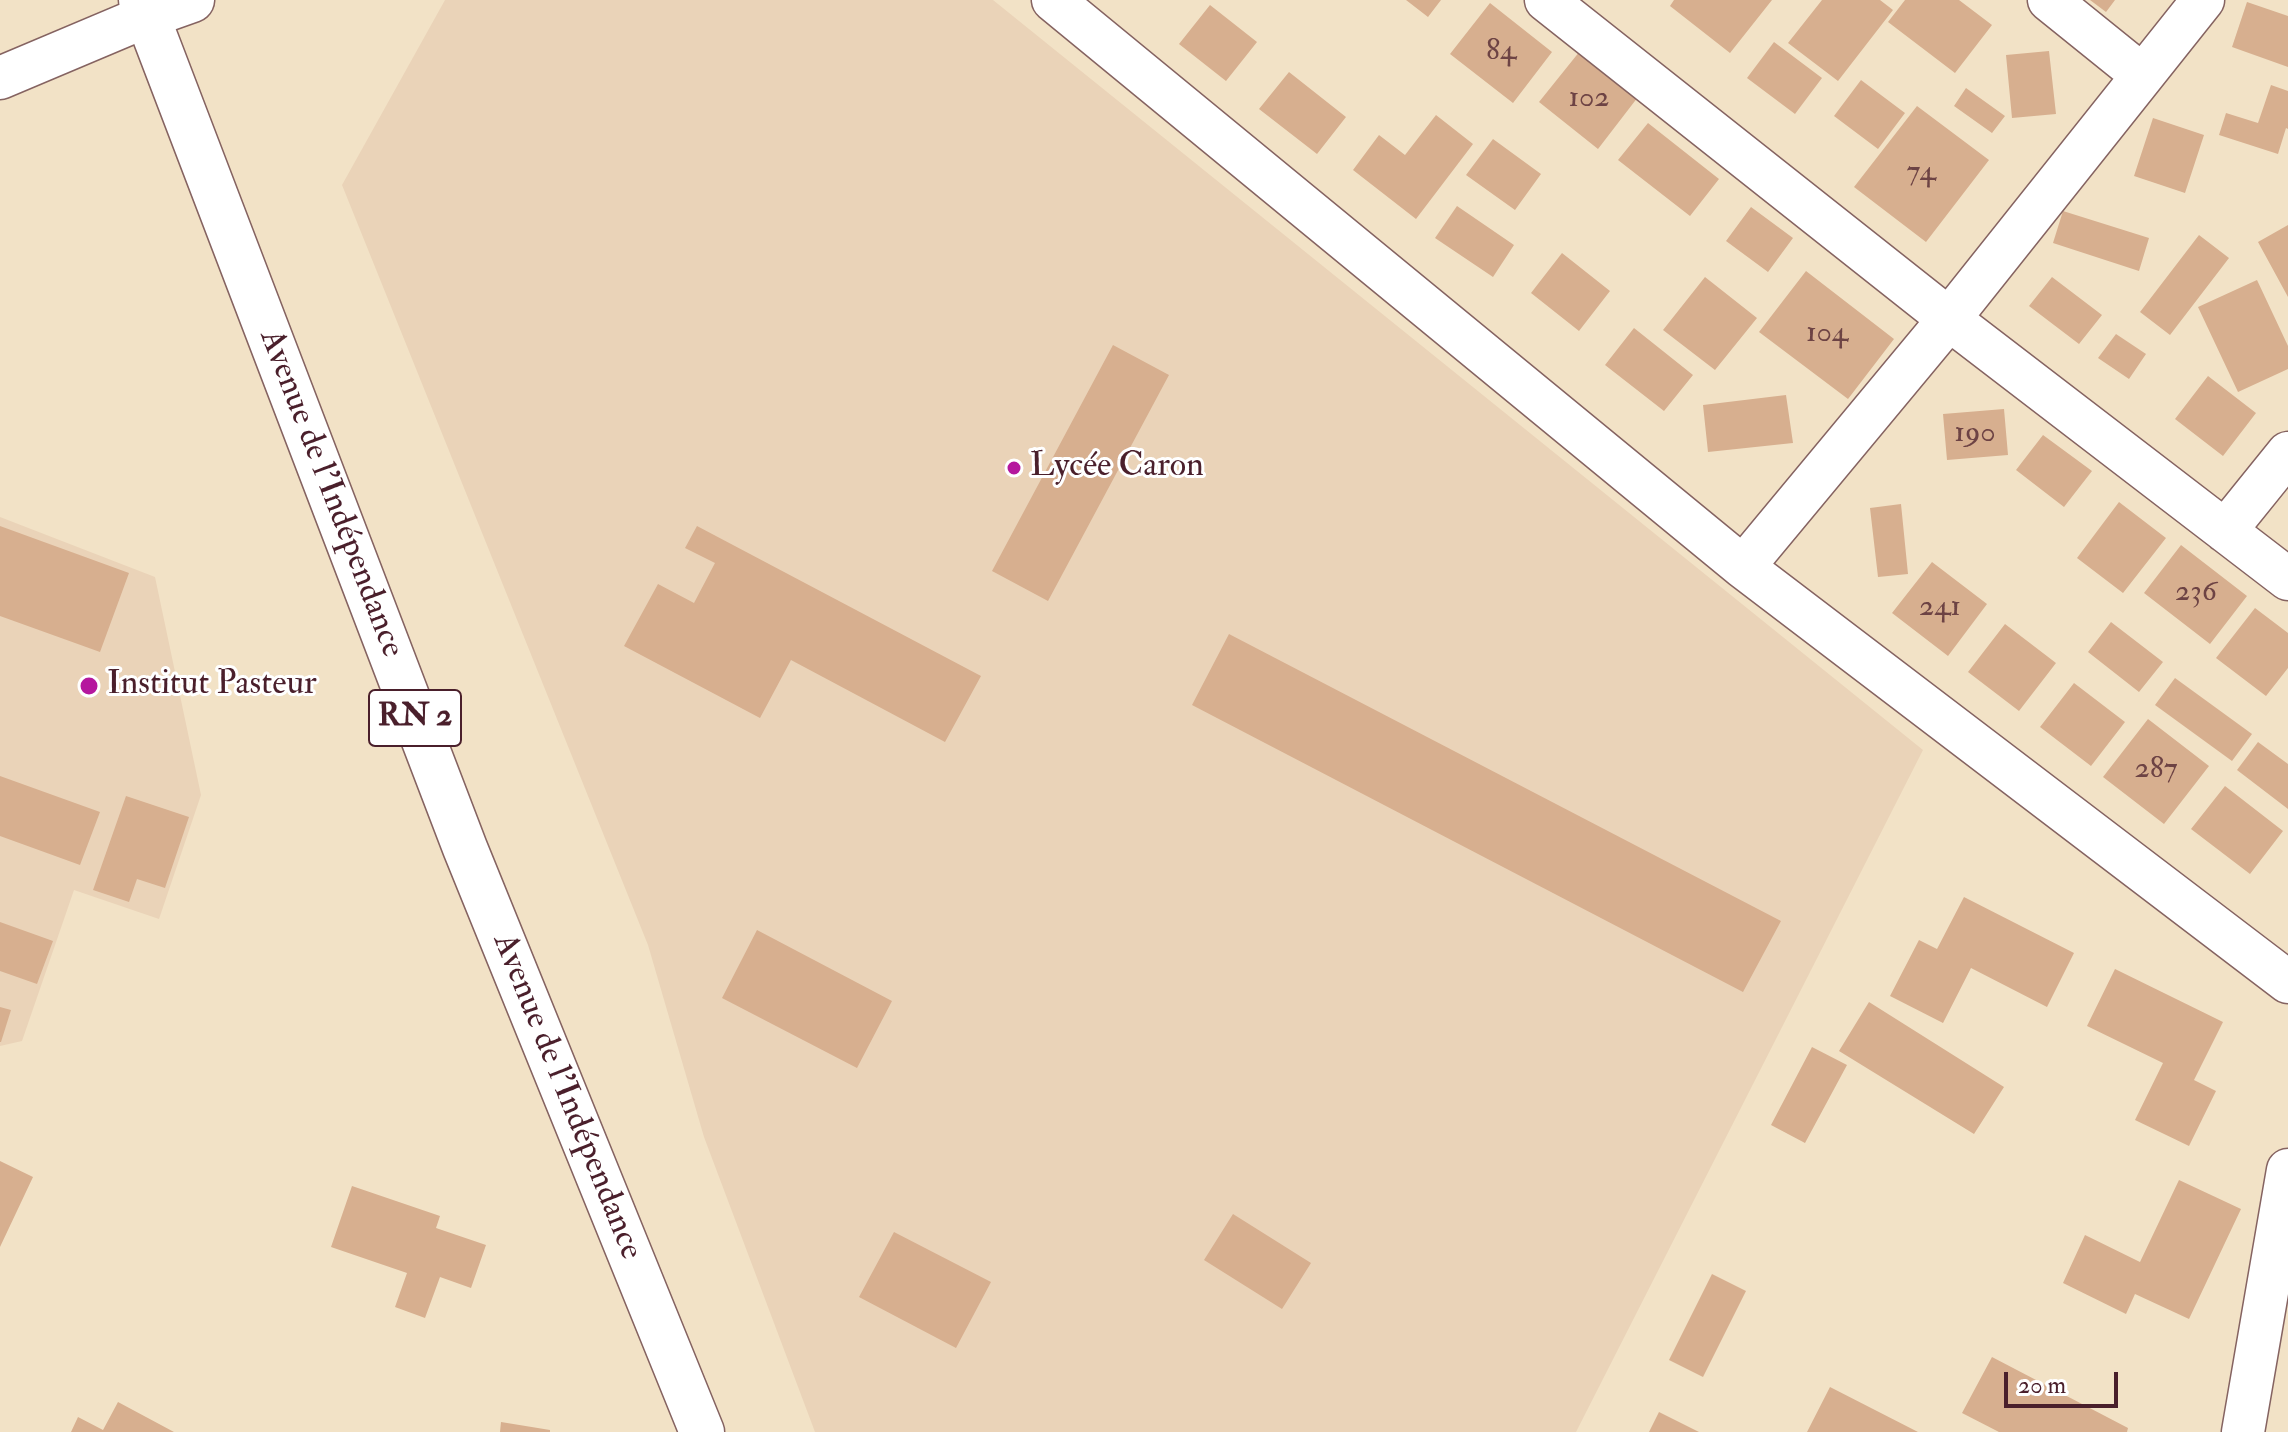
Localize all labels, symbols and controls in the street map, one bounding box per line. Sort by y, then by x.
house number: 84 [1486,35,1516,71]
house number: 102 [1568,82,1610,118]
house number: 74 [1906,156,1936,192]
house number: 104 [1806,317,1848,353]
street label: Avenue de l'Indépendance [249,324,411,664]
house number: 190 [1954,417,1996,453]
place label: Lycée Caron [1030,448,1204,488]
marker: Lycée Caron [1005,459,1023,477]
house number: 236 [2175,576,2217,612]
house number: 241 [1919,591,1961,627]
place label: Institut Pasteur [107,666,317,706]
marker: Institut Pasteur [78,675,100,697]
road number: RN 2 [369,690,461,746]
house number: 287 [2134,753,2178,789]
street label: Avenue de l'Indépendance [482,928,650,1266]
scale bar [2008,1356,2122,1406]
text: 20 m [2018,1370,2066,1401]

